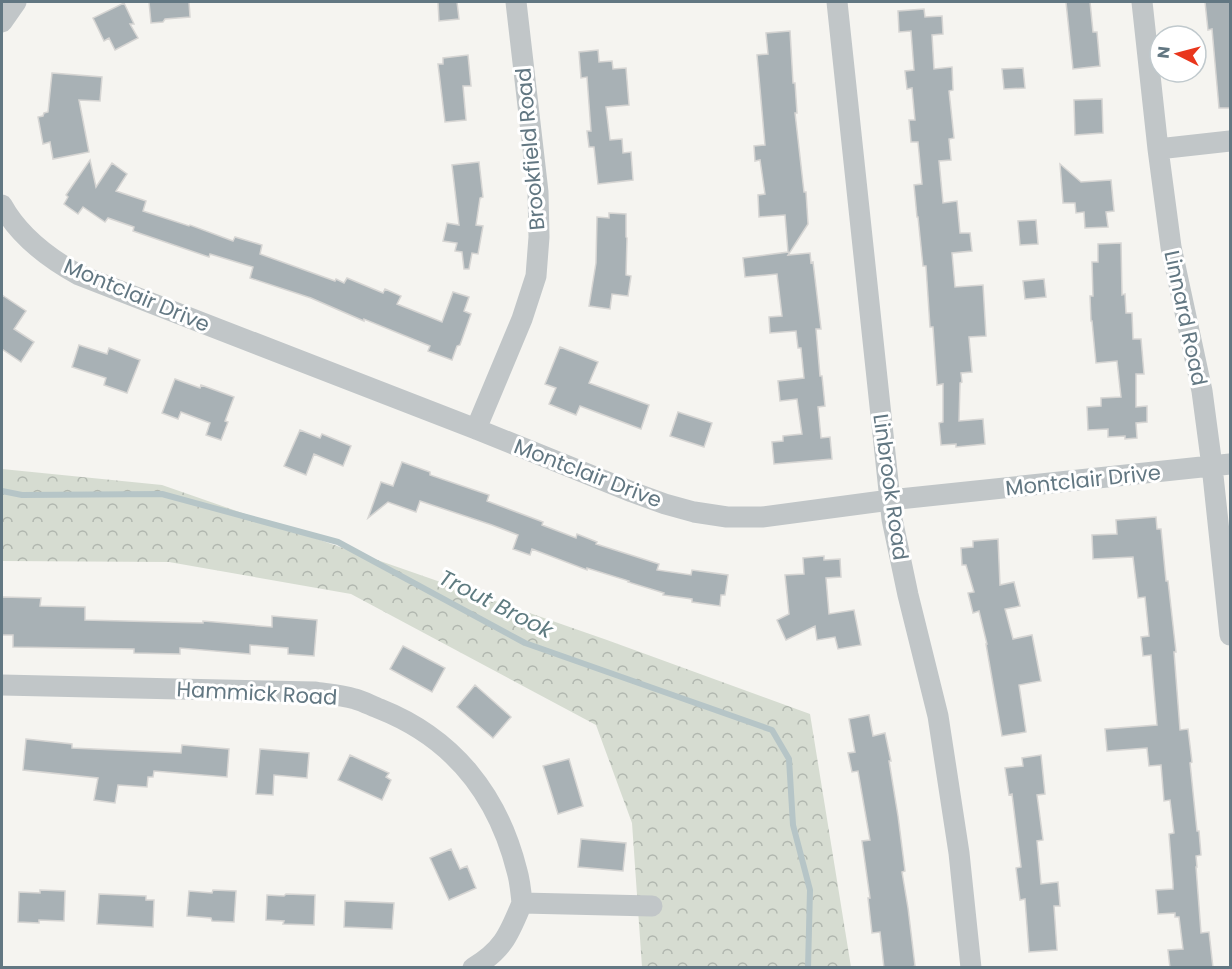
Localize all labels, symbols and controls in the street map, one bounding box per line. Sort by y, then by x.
north arrow [1148,24,1208,84]
text: N [1152,45,1176,60]
street label: Brookfield Road [508,67,552,231]
street label: Linnard Road [1158,248,1214,388]
street label: Montclair Drive [60,251,214,339]
street label: Linbrook Road [866,412,916,562]
street label: Montclair Drive [510,432,666,514]
street label: Montclair Drive [1004,457,1162,503]
water label: Trout Brook [434,562,560,647]
street label: Hammick Road [176,674,338,712]

